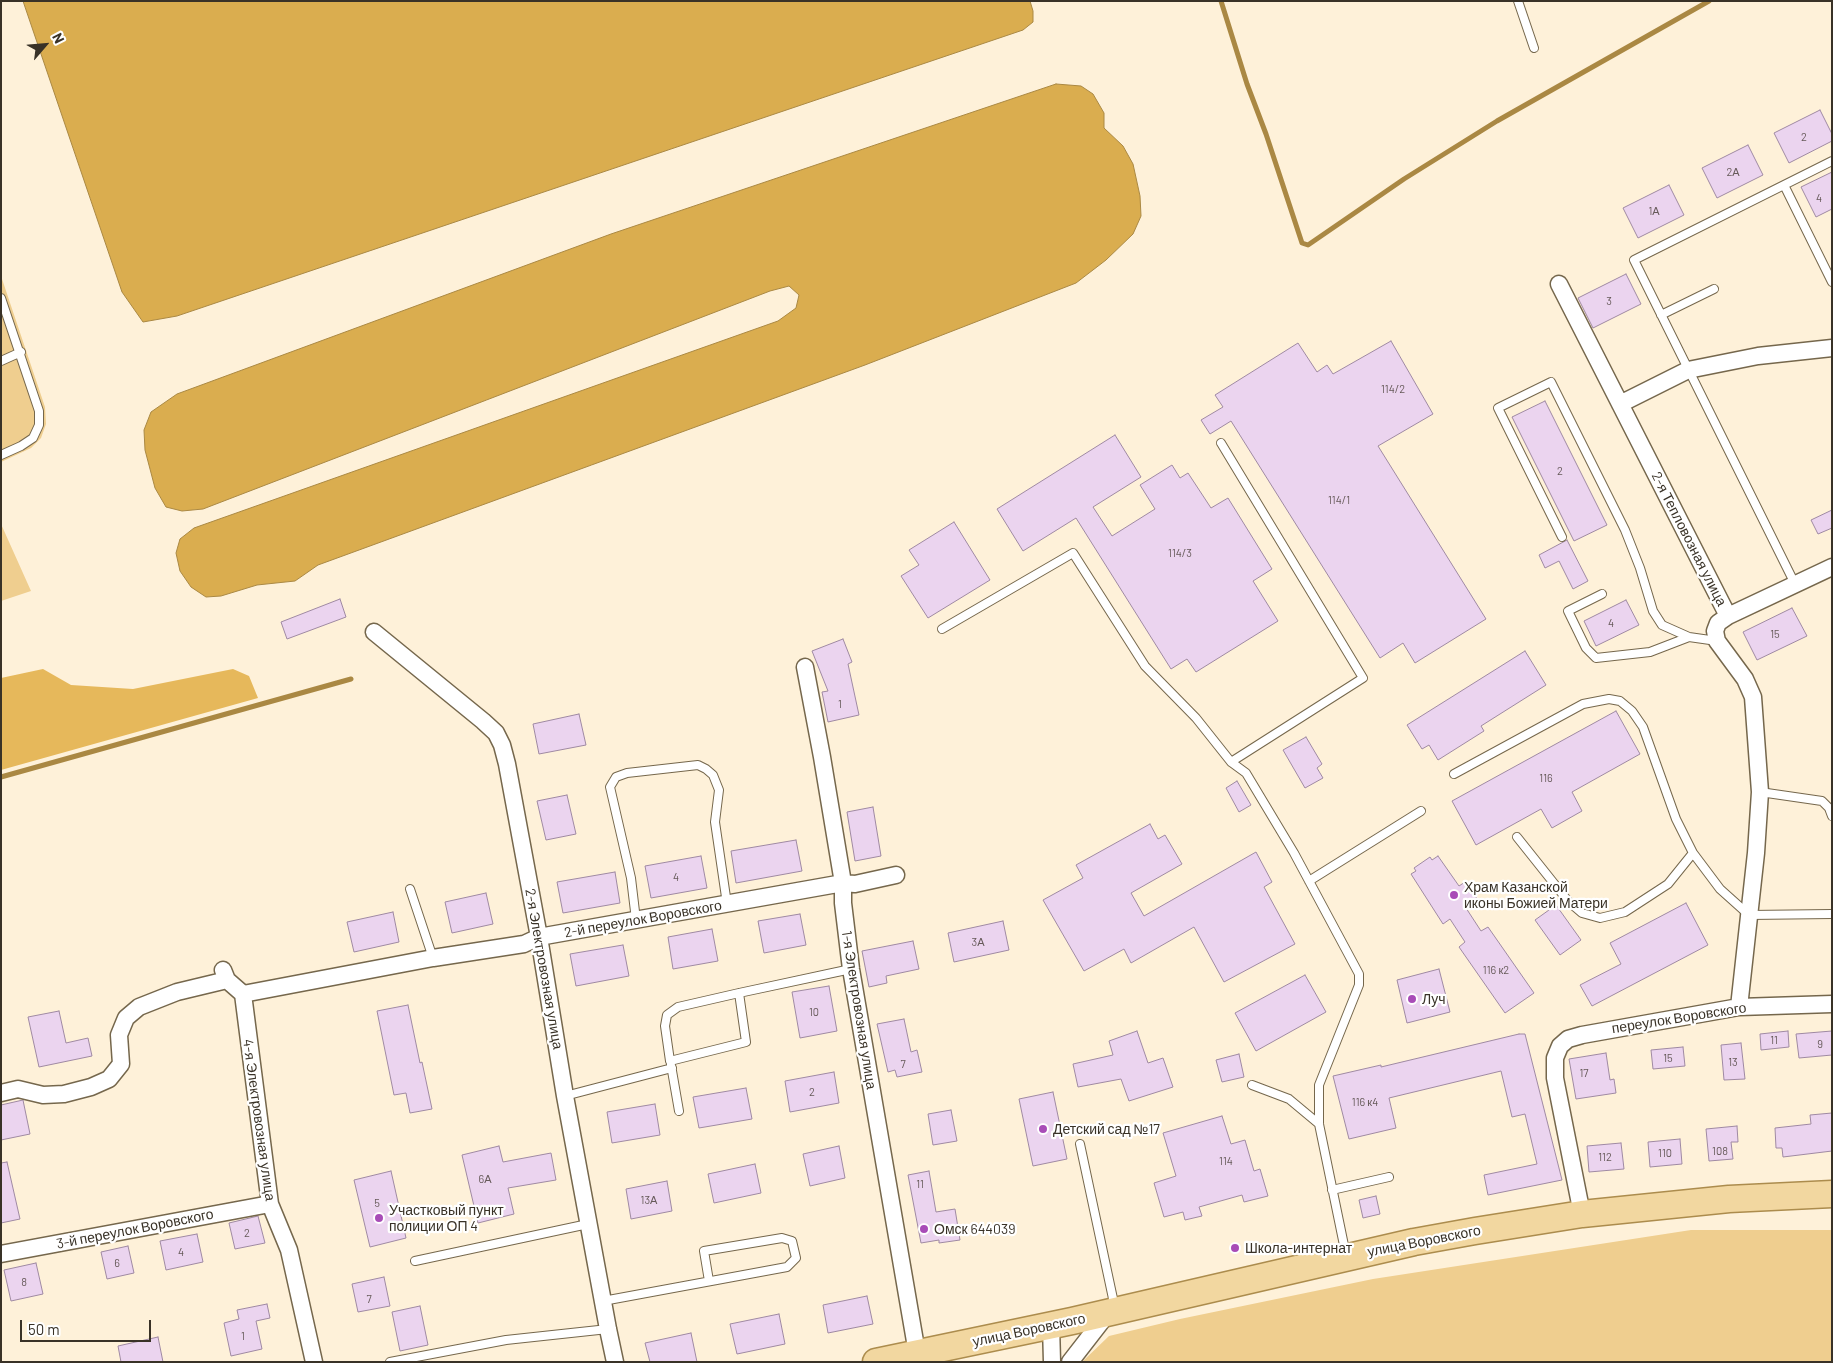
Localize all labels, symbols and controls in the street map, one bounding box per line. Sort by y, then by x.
north arrow [20,20,70,70]
text: N [49,30,68,46]
house number: 2 [1801,130,1807,144]
house number: 2А [1726,165,1740,179]
house number: 4 [1816,191,1822,205]
house number: 1А [1648,204,1660,218]
house number: 3 [1606,294,1612,308]
house number: 114/2 [1381,382,1405,396]
house number: 2 [1557,464,1563,478]
street label: 2-я Тепловозная улица [1648,469,1730,609]
house number: 114/1 [1328,493,1350,507]
house number: 114/3 [1168,546,1192,560]
house number: 4 [1608,616,1614,630]
house number: 15 [1770,627,1780,641]
house number: 1 [838,697,842,711]
house number: 116 [1539,771,1553,785]
house number: 4 [673,870,679,884]
place label: Храм Казанской иконы Божией Матери [1464,879,1608,912]
street label: 2-я Электровозная улица [522,887,566,1051]
marker: Храм Казанской иконы Божией Матери [1448,889,1460,901]
street label: 2-й переулок Воровского [563,897,723,941]
street label: 1-я Электровозная улица [838,930,880,1090]
house number: 3А [971,935,985,949]
house number: 116 к2 [1483,963,1509,977]
place label: Луч [1422,991,1446,1007]
marker: Луч [1406,993,1418,1005]
street label: переулок Воровского [1610,999,1748,1037]
house number: 10 [809,1005,819,1019]
house number: 11 [1770,1033,1778,1047]
house number: 9 [1817,1037,1823,1051]
street label: 4-я Электровозная улица [239,1038,279,1202]
house number: 15 [1663,1051,1673,1065]
house number: 13 [1728,1055,1738,1069]
house number: 7 [900,1057,906,1071]
house number: 17 [1579,1066,1589,1080]
house number: 2 [809,1085,815,1099]
house number: 116 к4 [1352,1095,1378,1109]
place label: Детский сад №17 [1053,1121,1160,1137]
marker: Детский сад №17 [1037,1123,1049,1135]
house number: 108 [1712,1144,1728,1158]
house number: 110 [1658,1146,1672,1160]
house number: 112 [1598,1150,1612,1164]
house number: 114 [1219,1154,1233,1168]
house number: 6А [478,1172,492,1186]
house number: 11 [916,1177,924,1191]
house number: 13А [641,1193,657,1207]
house number: 5 [374,1196,380,1210]
place label: Участковый пункт полиции ОП 4 [389,1202,504,1234]
street label: 3-й переулок Воровского [55,1206,215,1252]
marker: Участковый пункт полиции ОП 4 [373,1212,385,1224]
place label: Омск 644039 [934,1221,1015,1237]
street label: улица Воровского [1366,1222,1482,1260]
marker: Омск 644039 [918,1223,930,1235]
house number: 2 [244,1226,250,1240]
place label: Школа-интернат [1245,1240,1352,1256]
marker: Школа-интернат [1229,1242,1241,1254]
house number: 4 [178,1245,184,1259]
house number: 6 [114,1256,120,1270]
house number: 8 [21,1275,27,1289]
house number: 7 [366,1292,372,1306]
scale bar [22,1310,154,1342]
street label: улица Воровского [971,1310,1087,1350]
text: 50 m [28,1320,60,1338]
house number: 1 [241,1329,245,1343]

